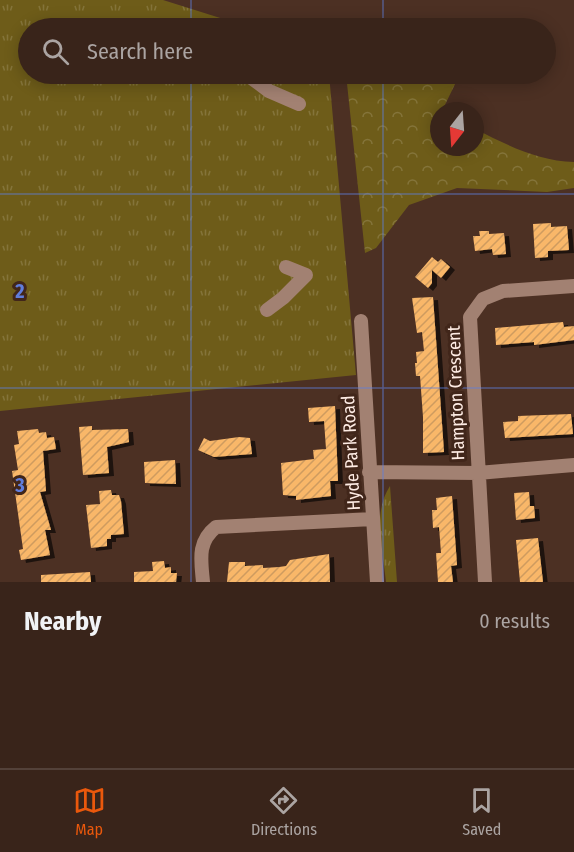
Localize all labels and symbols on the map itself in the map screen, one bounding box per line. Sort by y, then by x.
north arrow [430,102,484,156]
text: 2 [14,279,25,303]
street label: Hampton Crescent [443,325,469,461]
street label: Hyde Park Road [337,395,365,511]
text: 3 [14,473,25,497]

